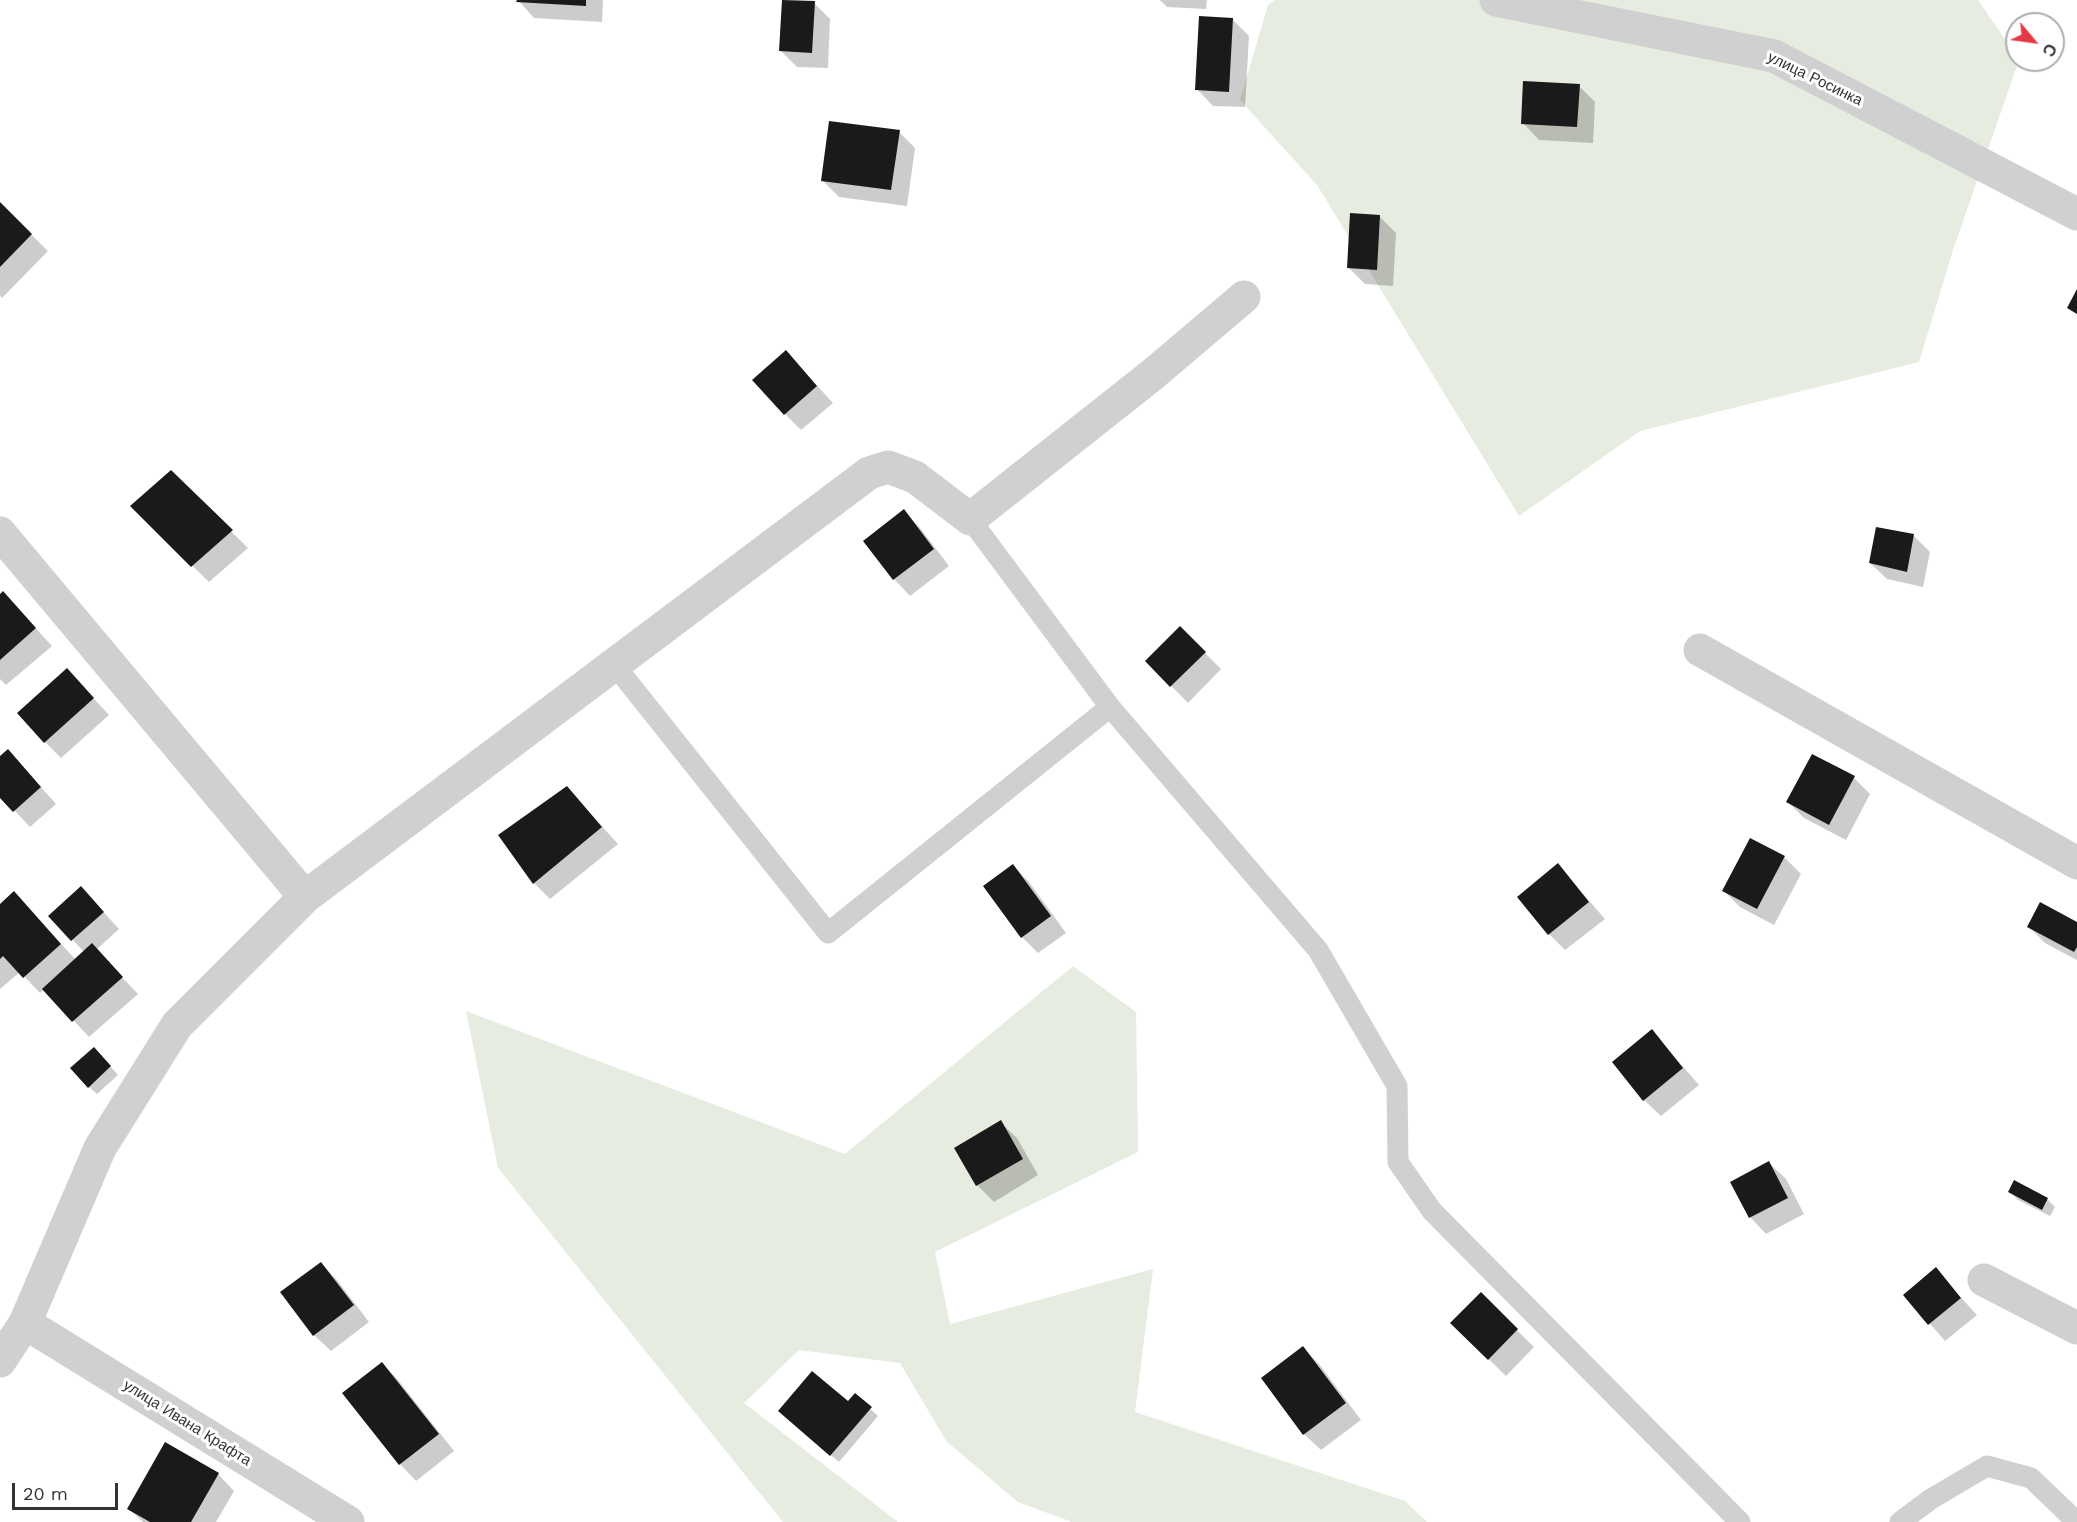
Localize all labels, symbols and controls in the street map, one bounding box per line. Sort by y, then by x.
north arrow [2005,12,2065,72]
text: С [2038,40,2061,60]
street label: улица Росинка [1765,48,1865,110]
street label: улица Ивана Крафта [120,1376,254,1470]
scale bar [15,1471,122,1509]
text: 20 m [23,1483,68,1504]

